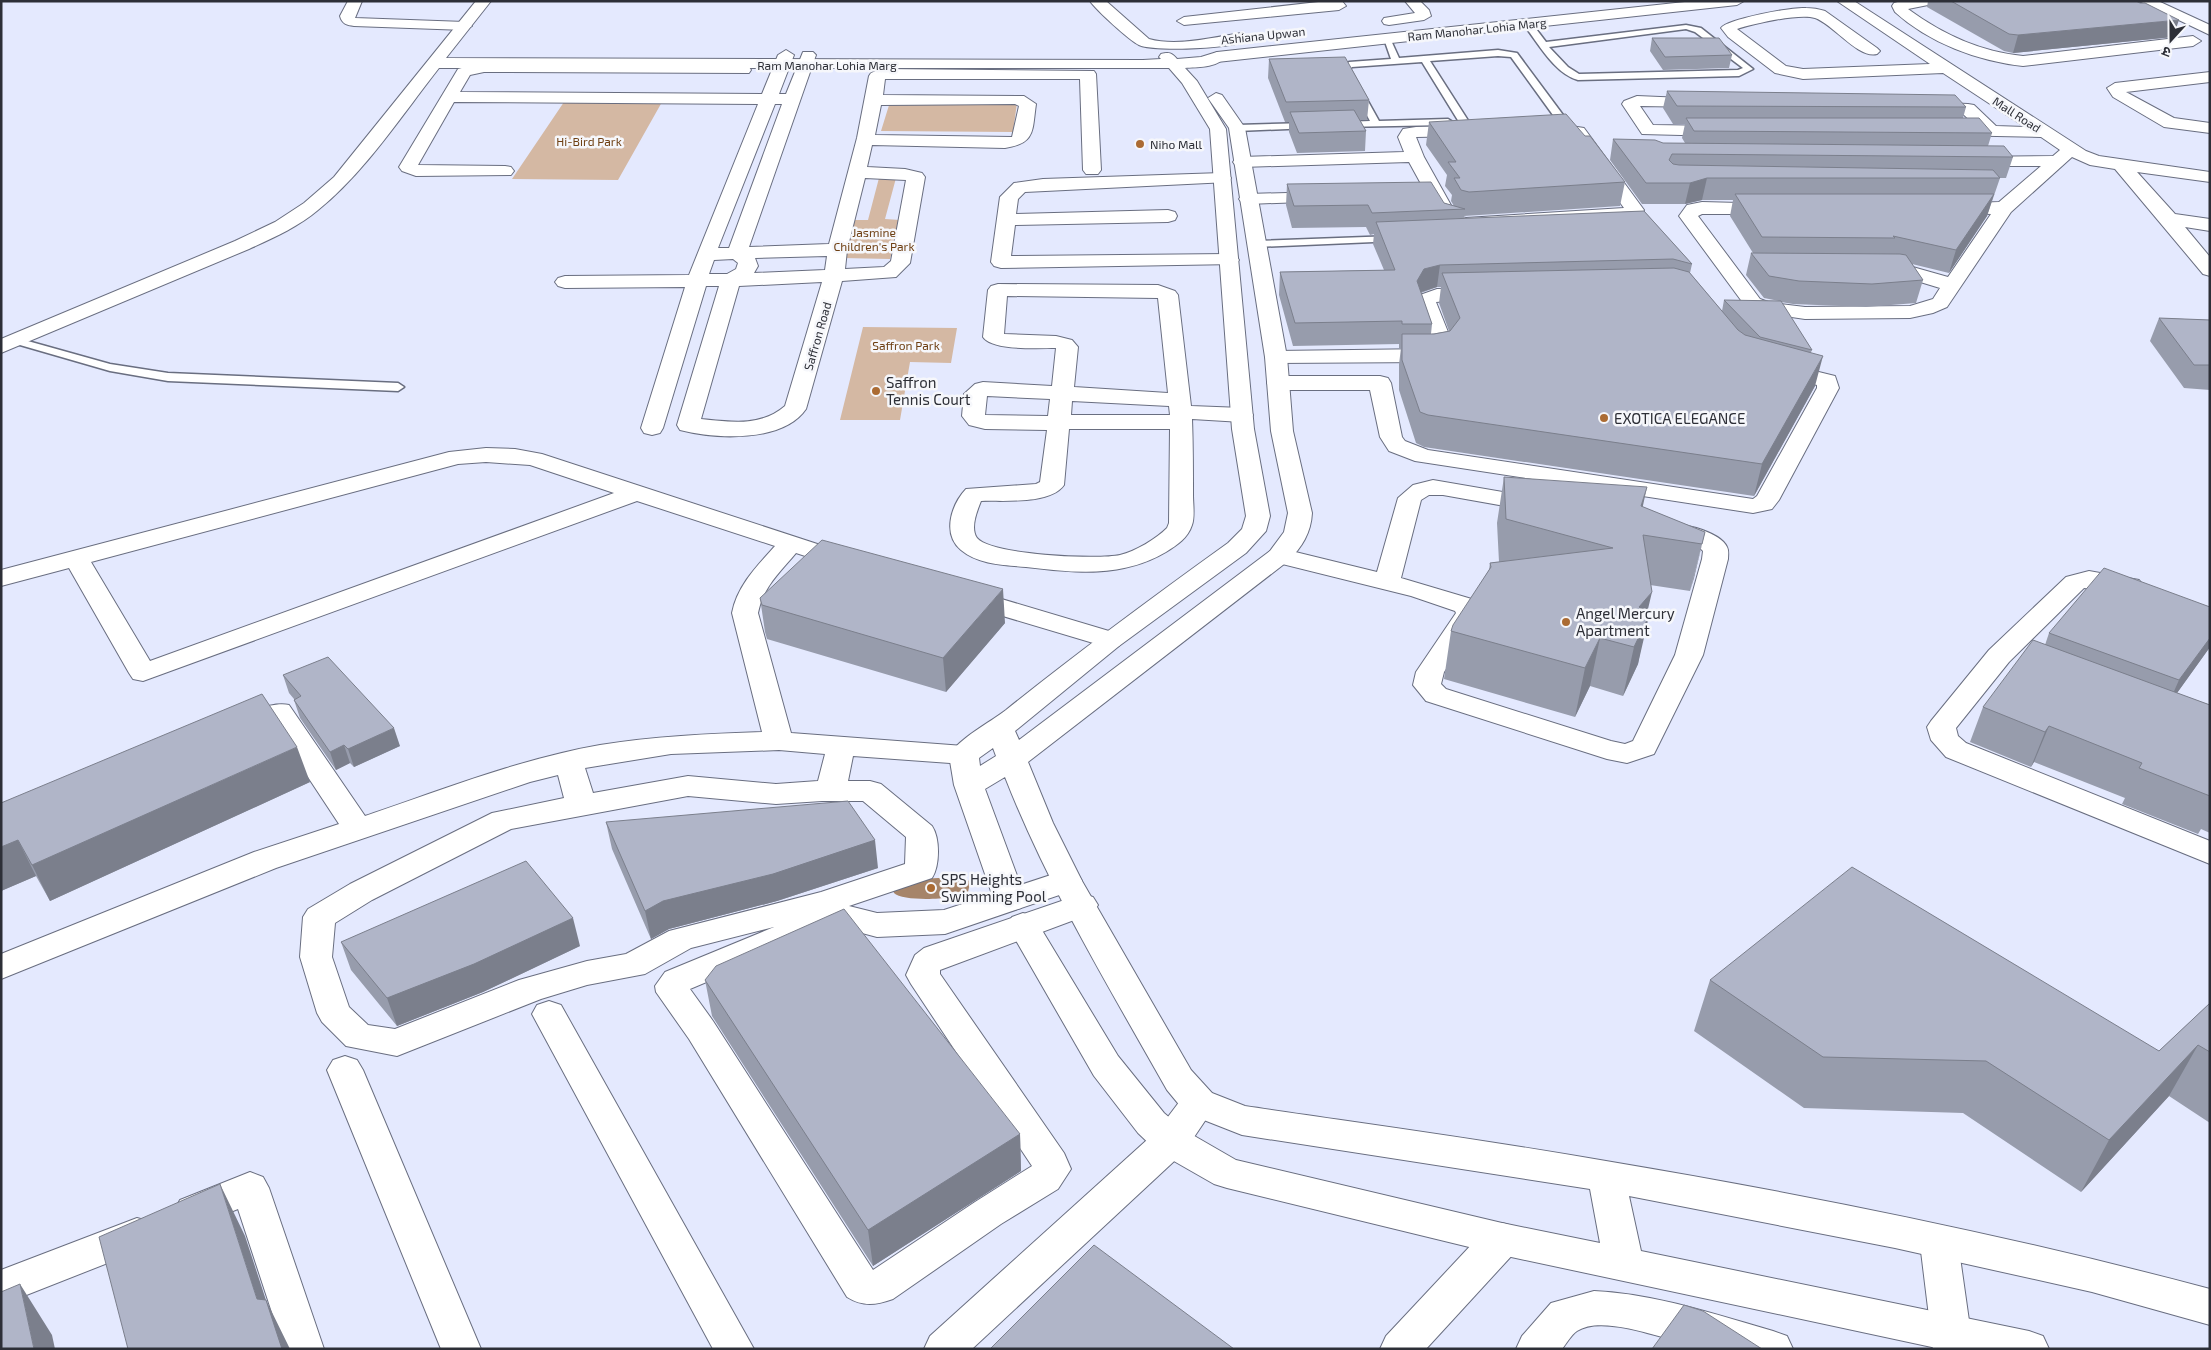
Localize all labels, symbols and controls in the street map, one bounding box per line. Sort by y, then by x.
street label: Ram Manohar Lohia Marg [1407,15,1547,43]
north arrow [2146,15,2196,65]
street label: Ashiana Upwan [1220,24,1306,46]
text: उ [2159,43,2173,62]
street label: Ram Manohar Lohia Marg [757,58,897,72]
street label: Mall Road [1990,93,2044,135]
park label: Hi-Bird Park [556,134,622,148]
place label: Niho Mall [1150,137,1203,151]
marker: Niho Mall [1134,138,1146,150]
park label: Jasmine Children's Park [833,225,915,253]
street label: Saffron Road [801,300,833,372]
park label: Saffron Park [872,338,940,352]
place label: Saffron Tennis Court [886,373,971,408]
marker: Saffron Tennis Court [870,385,882,397]
place label: EXOTICA ELEGANCE [1614,409,1745,427]
marker: EXOTICA ELEGANCE [1598,412,1610,424]
place label: Angel Mercury Apartment [1576,604,1675,639]
marker: Angel Mercury Apartment [1560,616,1572,628]
place label: SPS Heights Swimming Pool [941,870,1047,905]
marker: SPS Heights Swimming Pool [925,882,937,894]

